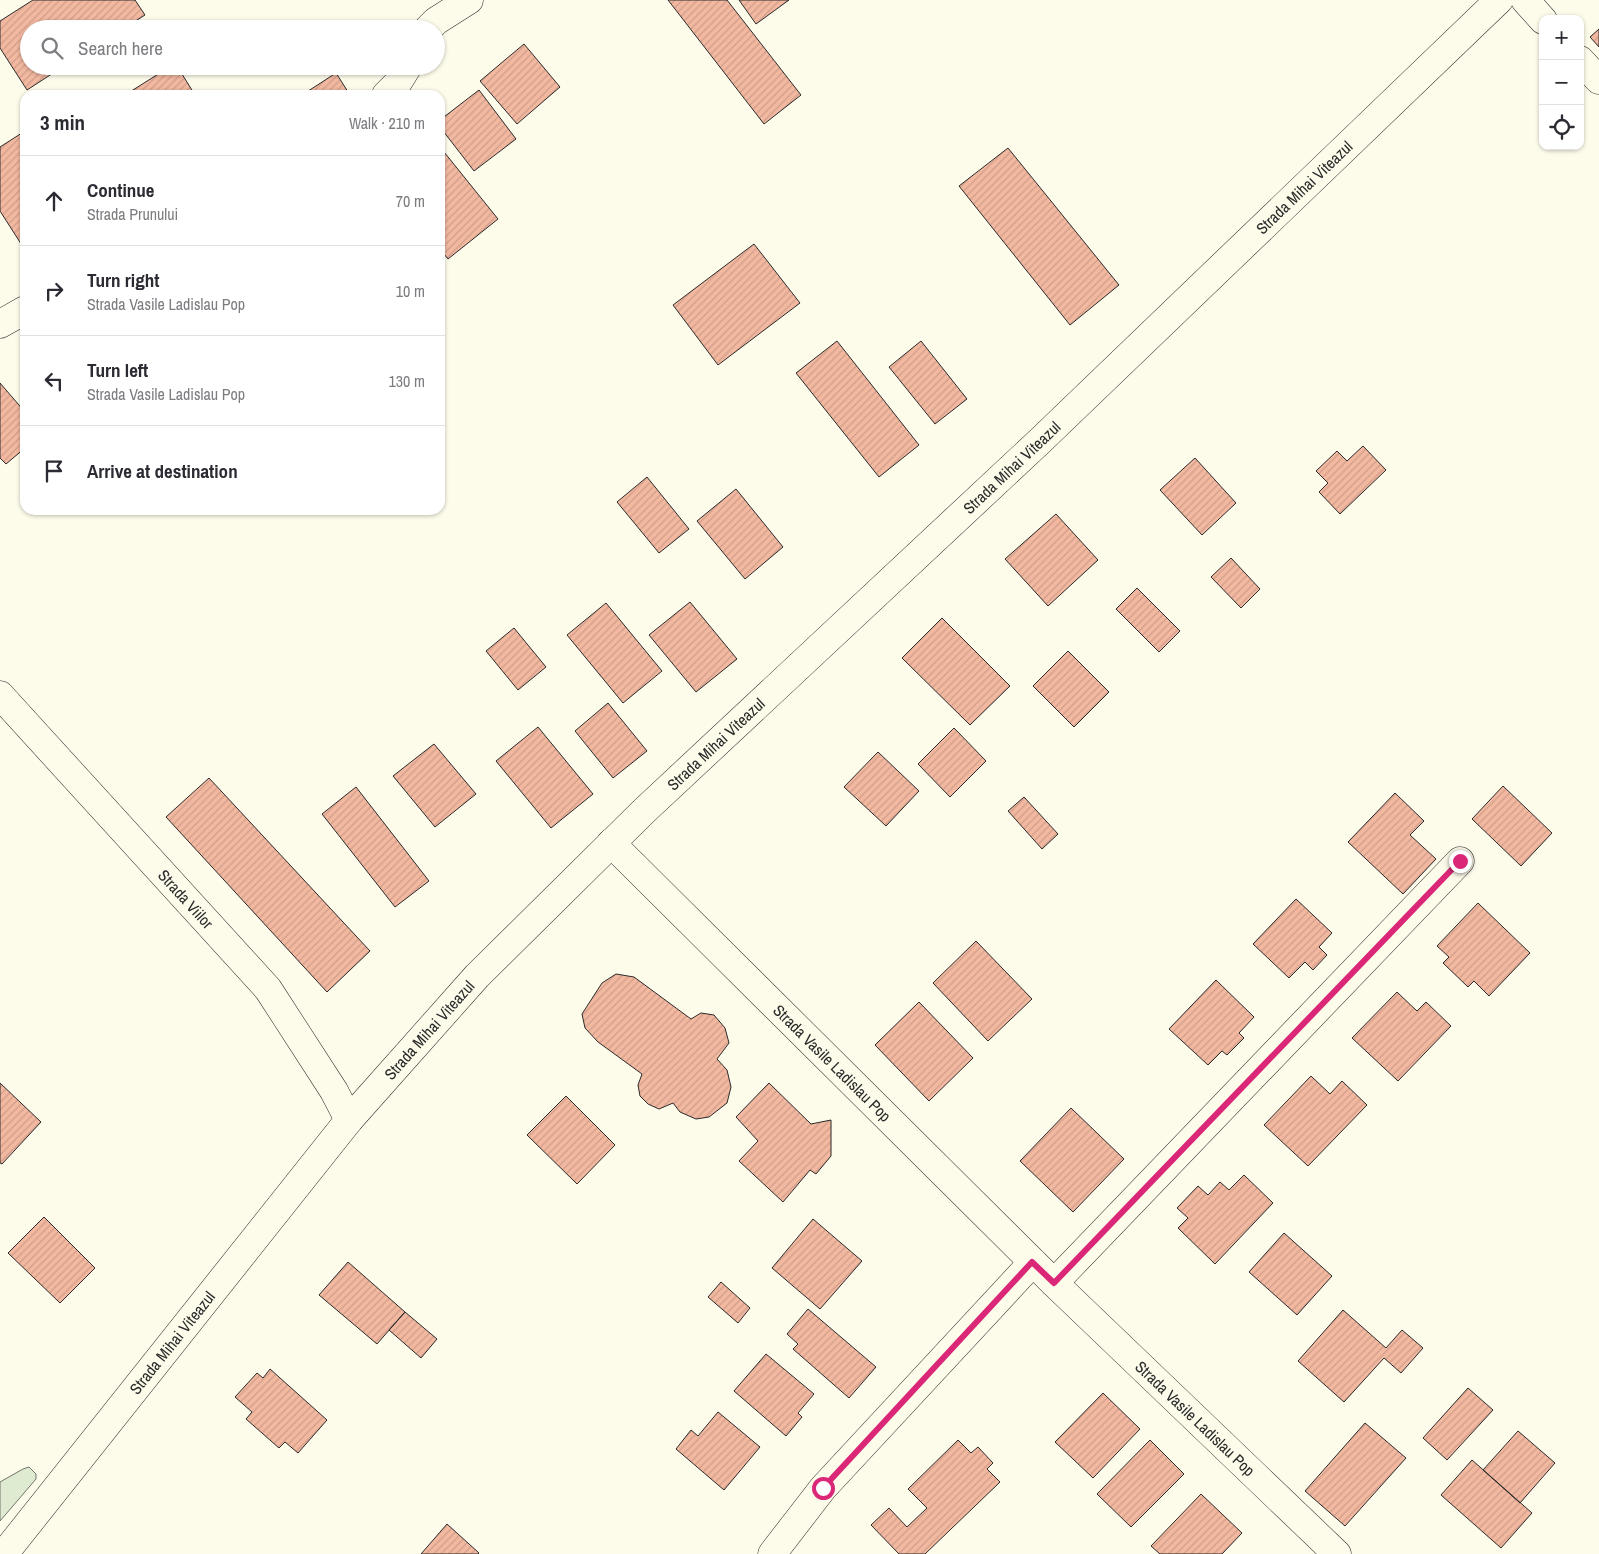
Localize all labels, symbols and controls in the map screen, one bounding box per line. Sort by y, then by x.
map controls [1539,15,1584,150]
button: + [1539,15,1584,60]
search box [20,20,445,75]
icon: search [38,34,66,62]
text: Search here [78,35,163,61]
button: − [1539,60,1584,105]
button: locate [1539,105,1584,150]
text: 3 min [40,108,85,137]
text: Walk · 210 m [349,112,425,134]
street label: Strada Mihai Viteazul [1251,136,1357,239]
text: Continue [87,177,155,203]
icon: ahead [40,187,68,215]
text: 70 m [396,190,425,212]
text: Strada Prunului [87,203,178,225]
text: Turn right [87,267,159,293]
icon: right [40,277,68,305]
text: 10 m [396,280,425,302]
text: Strada Vasile Ladislau Pop [87,293,245,315]
text: Turn left [87,357,148,383]
icon: left [40,367,68,395]
text: 130 m [389,370,425,392]
text: Strada Vasile Ladislau Pop [87,383,245,405]
street label: Strada Mihai Viteazul [958,416,1065,519]
icon: arrive [40,457,68,485]
text: Arrive at destination [87,458,238,484]
street label: Strada Mihai Viteazul [662,693,769,795]
route end [1449,850,1472,873]
street label: Strada Viilor [153,865,219,934]
street label: Strada Mihai Viteazul [379,975,479,1084]
street label: Strada Vasile Ladislau Pop [769,999,896,1126]
street label: Strada Mihai Viteazul [124,1286,220,1399]
street label: Strada Vasile Ladislau Pop [1131,1356,1260,1481]
route start [812,1477,835,1500]

